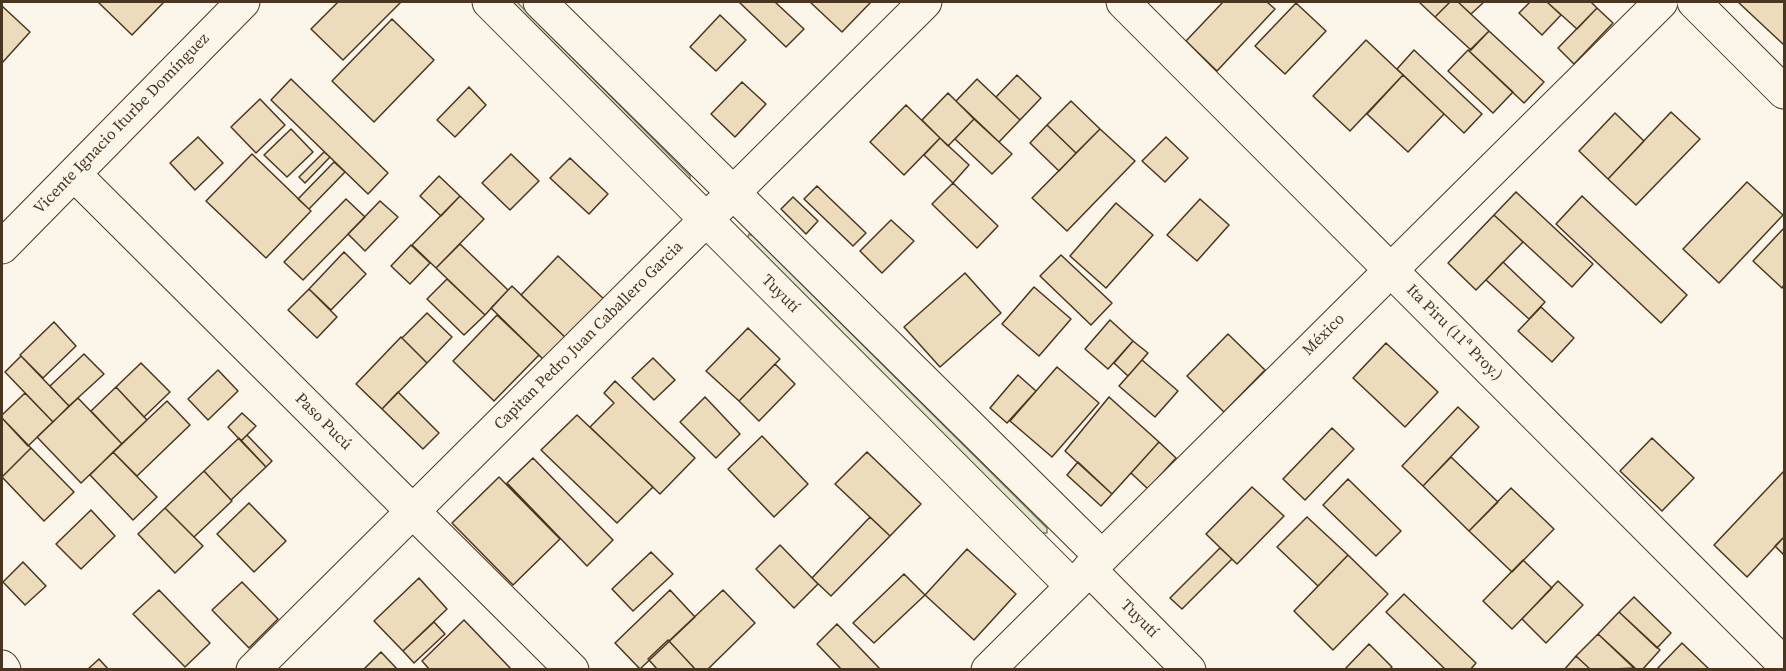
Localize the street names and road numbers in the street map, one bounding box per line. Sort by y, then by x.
street label: Vicente Ignacio Iturbe Domínguez [30,29,214,219]
street label: Capitan Pedro Juan Caballero Garcia [491,238,687,434]
street label: Tuyutí [757,271,803,317]
street label: Ita Piru (11ª Proy.) [1402,281,1506,385]
street label: México [1299,310,1349,360]
street label: Paso Pucú [290,389,356,455]
street label: Tuyutí [1116,596,1162,642]

